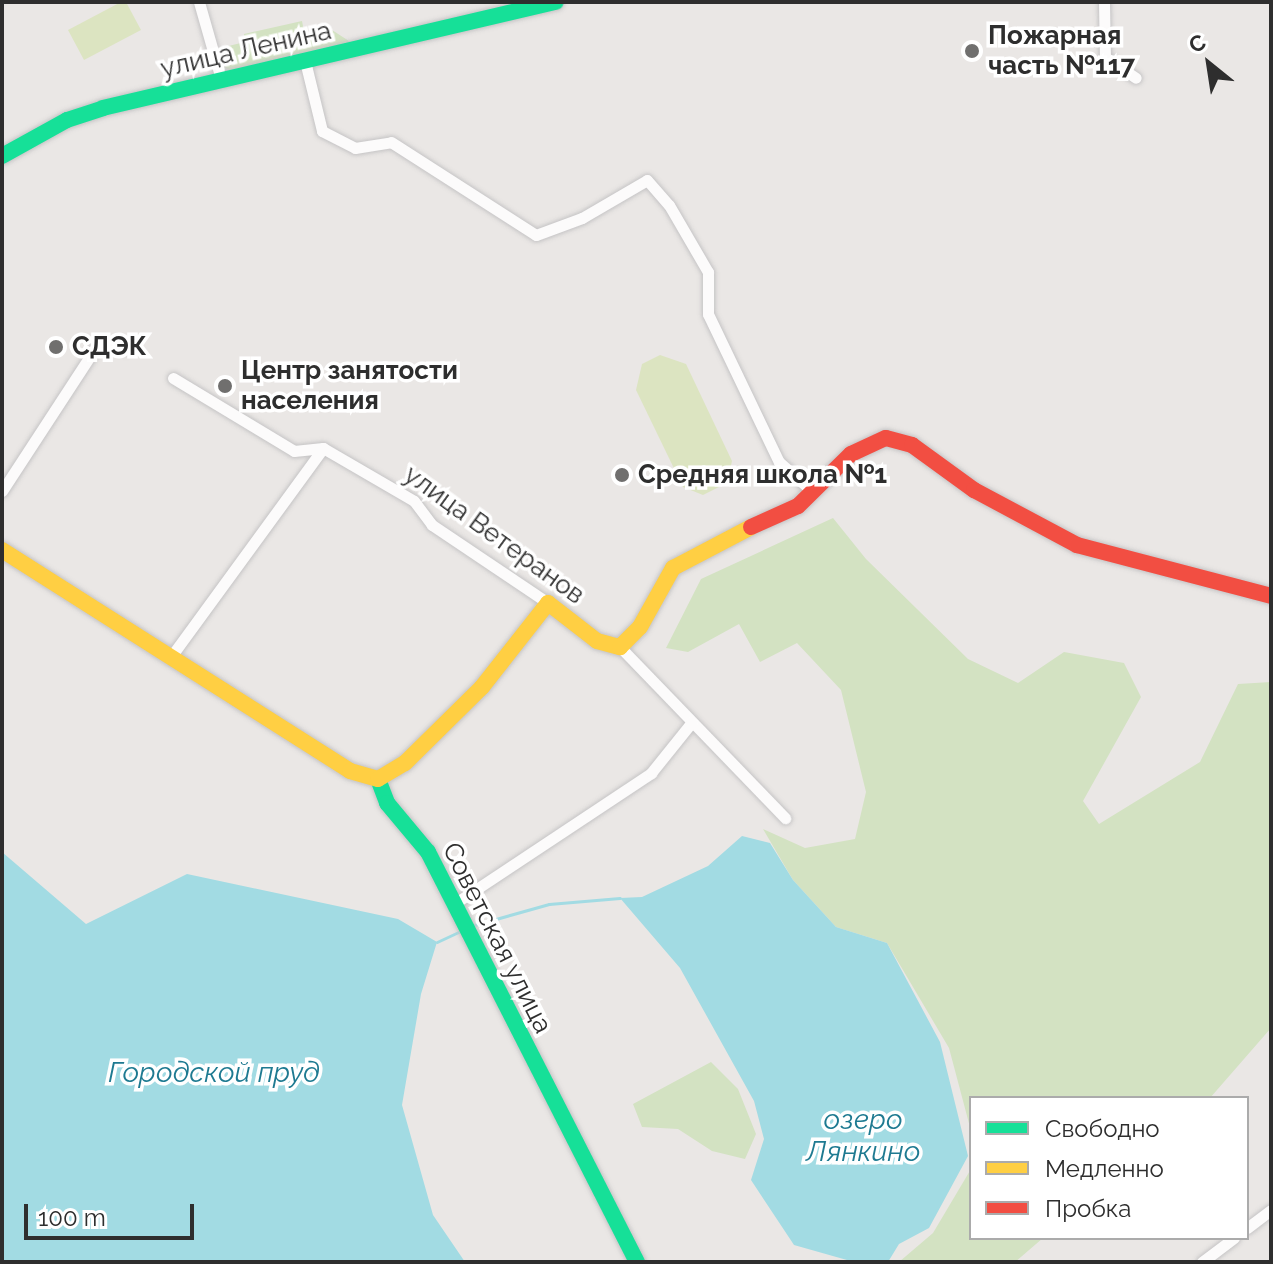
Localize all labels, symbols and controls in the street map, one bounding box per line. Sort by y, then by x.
street label: улица Ленина [158,15,334,85]
place label: Пожарная часть №117 [988,20,1135,82]
north arrow [1169,24,1249,104]
text: С [1184,28,1210,58]
marker: Пожарная часть №117 [963,42,981,60]
place label: СДЭК [72,331,147,363]
marker: СДЭК [47,338,65,356]
place label: Центр занятости населения [241,355,458,416]
marker: Центр занятости населения [216,377,234,395]
street label: улица Ветеранов [398,459,590,611]
place label: Средняя школа №1 [638,459,887,491]
marker: Средняя школа №1 [613,466,631,484]
street label: Советская улица [435,837,559,1039]
water label: Городской пруд [108,1056,320,1090]
legend [969,1096,1249,1240]
water label: озеро Лянкино [806,1103,920,1169]
text: Свободно [1045,1114,1160,1143]
text: Медленно [1045,1154,1164,1183]
scale bar [28,1188,198,1238]
text: Пробка [1045,1194,1131,1223]
text: 100 m [38,1203,106,1232]

